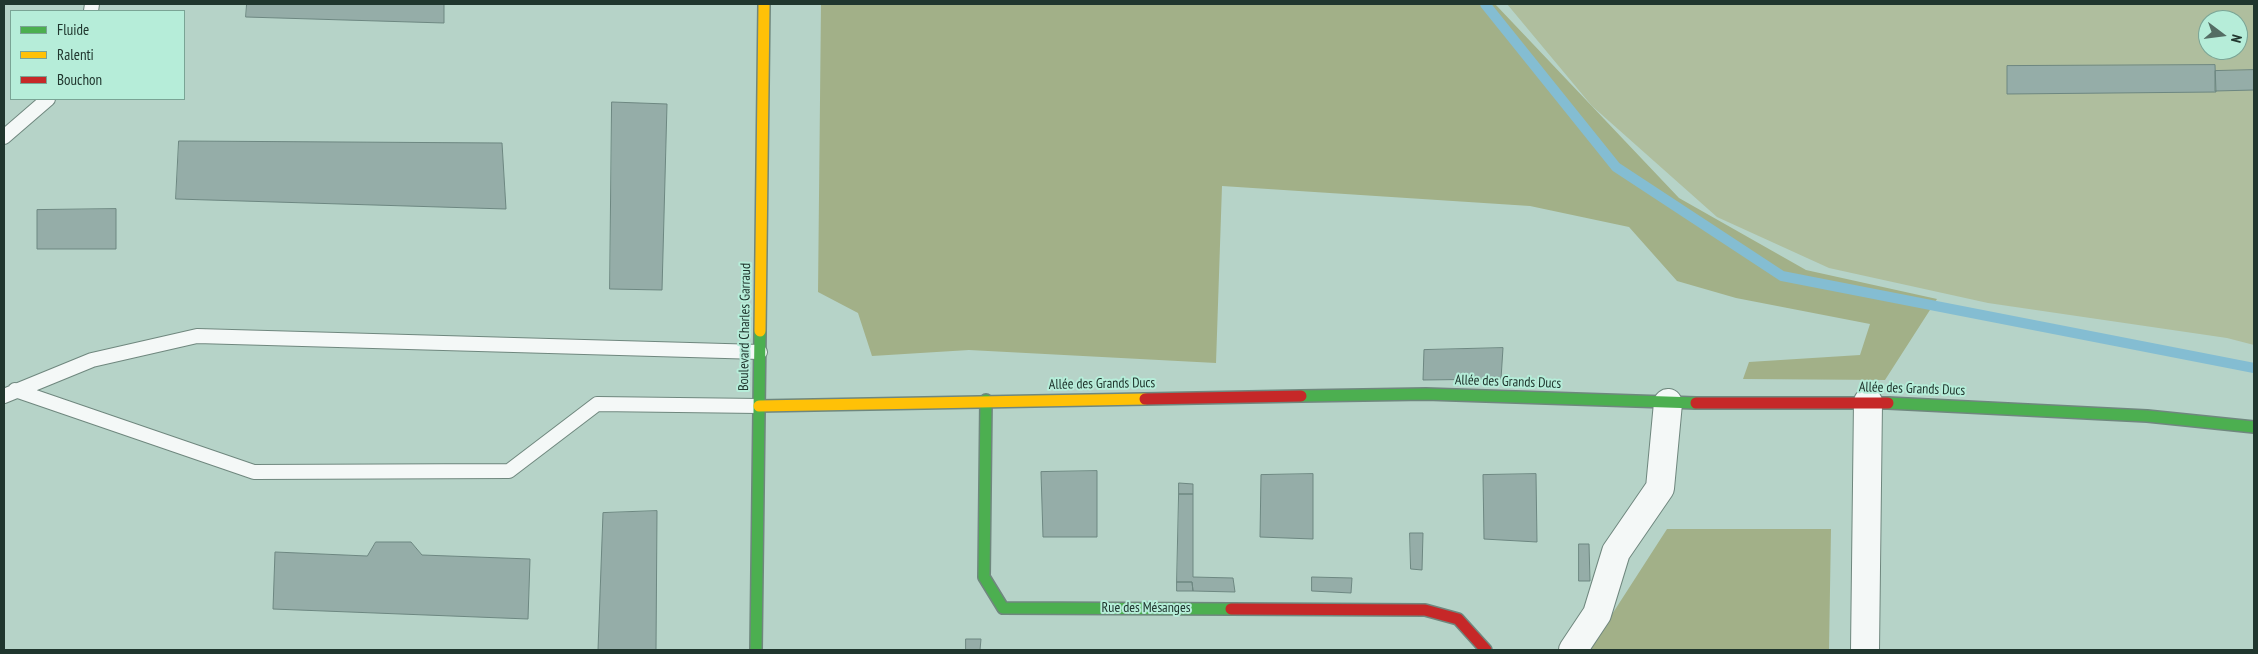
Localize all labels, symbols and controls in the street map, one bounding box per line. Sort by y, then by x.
legend [10,10,185,100]
north arrow [2198,10,2248,60]
text: Fluide [57,20,89,39]
text: N [2227,33,2246,45]
text: Ralenti [57,45,94,64]
text: Bouchon [57,70,102,89]
street label: Boulevard Charles Garraud [735,263,755,391]
street label: Allée des Grands Ducs [1454,372,1562,392]
street label: Allée des Grands Ducs [1049,375,1155,393]
street label: Allée des Grands Ducs [1858,379,1966,399]
street label: Rue des Mésanges [1102,600,1190,616]

